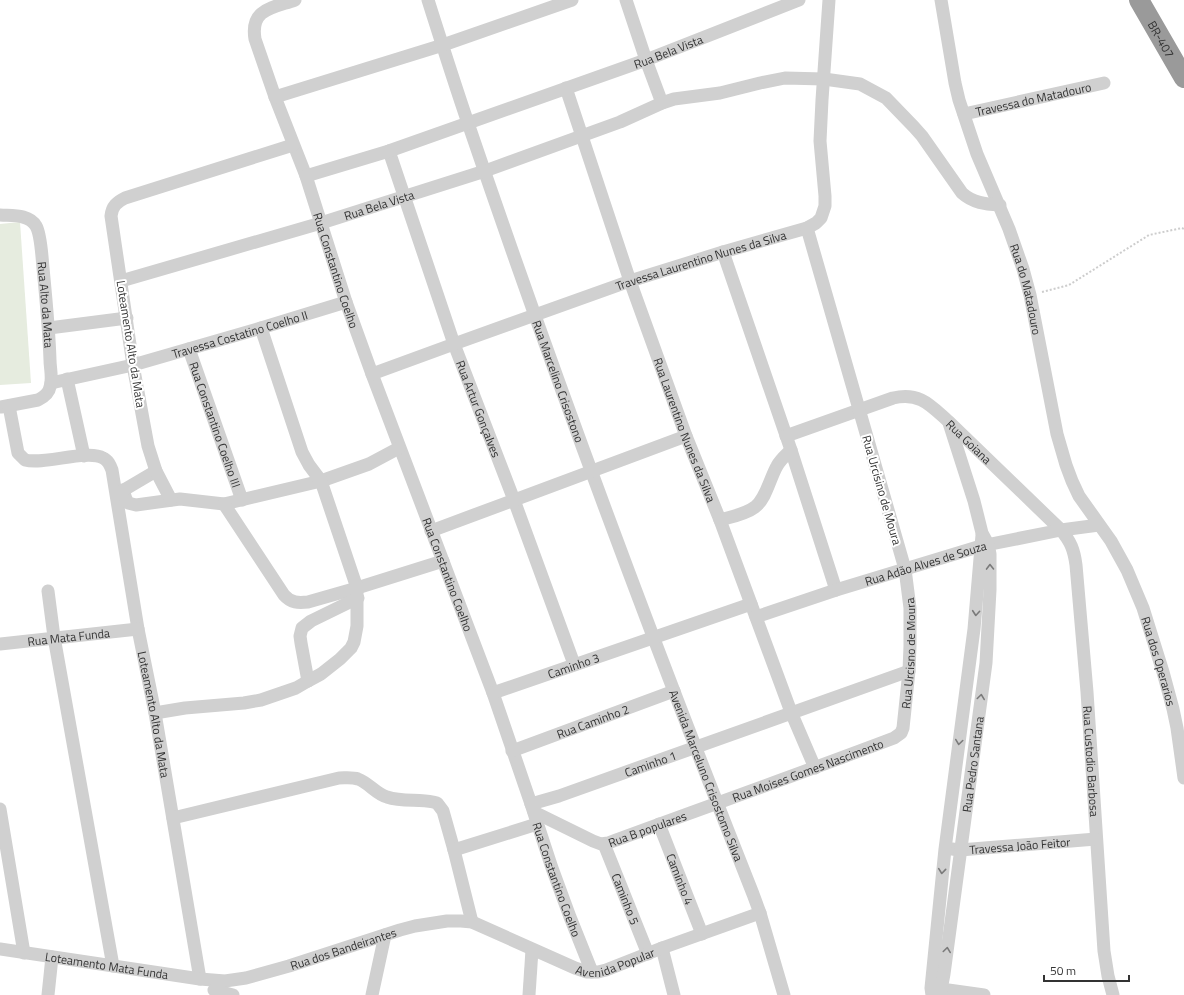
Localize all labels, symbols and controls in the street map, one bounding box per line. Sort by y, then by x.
street label: BR-407 [1143,17,1180,61]
street label: Rua Bela Vista [631,29,705,73]
street label: Travessa do Matadouro [974,77,1093,121]
street label: Rua Bela Vista [341,185,416,225]
street label: Rua Constantino Coelho [309,210,364,331]
street label: Travessa Laurentino Nunes da Silva [613,225,788,295]
street label: Rua do Matadouro [1005,241,1047,336]
street label: Rua Alto da Mata [33,261,59,348]
street label: Loteamento Alto da Mata [112,279,150,409]
street label: Travessa Costatino Coelho II [169,305,310,363]
street label: Rua Marcelino Crisostono [528,317,589,445]
street label: Rua Laurentino Nunes da Silva [649,355,721,505]
street label: Rua Artur Gonçalves [452,357,506,460]
street label: Rua Constantino Coelho III [185,359,246,490]
street label: Rua Goiana [942,415,996,468]
street label: Rua Urcisino de Moura [857,433,907,547]
street label: Rua Constantino Coelho [418,515,478,634]
street label: Rua Adão Alves de Souza [862,536,988,590]
one-way arrow [986,564,994,570]
street label: Rua Urcisno de Moura [896,597,920,710]
one-way arrow [971,610,980,616]
street label: Rua dos Operarios [1137,614,1181,708]
street label: Rua Mata Funda [26,623,111,650]
street label: Caminho 3 [545,648,602,683]
street label: Loteamento Alto da Mata [133,649,175,779]
street label: Avenida Marceluno Crisostomo Silva [665,687,749,864]
one-way arrow [976,694,985,700]
street label: Rua Caminho 2 [554,699,632,743]
street label: Rua Custodio Barbosa [1078,705,1105,817]
street label: Rua Pedro Santana [956,715,988,813]
street label: Rua Moises Gomes Nascimento [729,733,886,807]
one-way arrow [955,739,964,745]
street label: Caminho 1 [622,745,679,781]
street label: Rua B populares [605,806,689,852]
street label: Rua Constantino Coelho [528,819,586,939]
street label: Travessa João Feitor [969,832,1071,859]
street label: Caminho 4 [662,850,699,908]
one-way arrow [938,868,947,874]
street label: Caminho 5 [607,870,645,928]
street label: Rua dos Bandeirantes [287,922,399,975]
street label: Avenida Popular [573,942,657,982]
street label: Loteamento Mata Funda [44,946,170,984]
one-way arrow [942,947,951,953]
scale bar [1044,957,1129,983]
text: 50 m [1050,961,1076,980]

